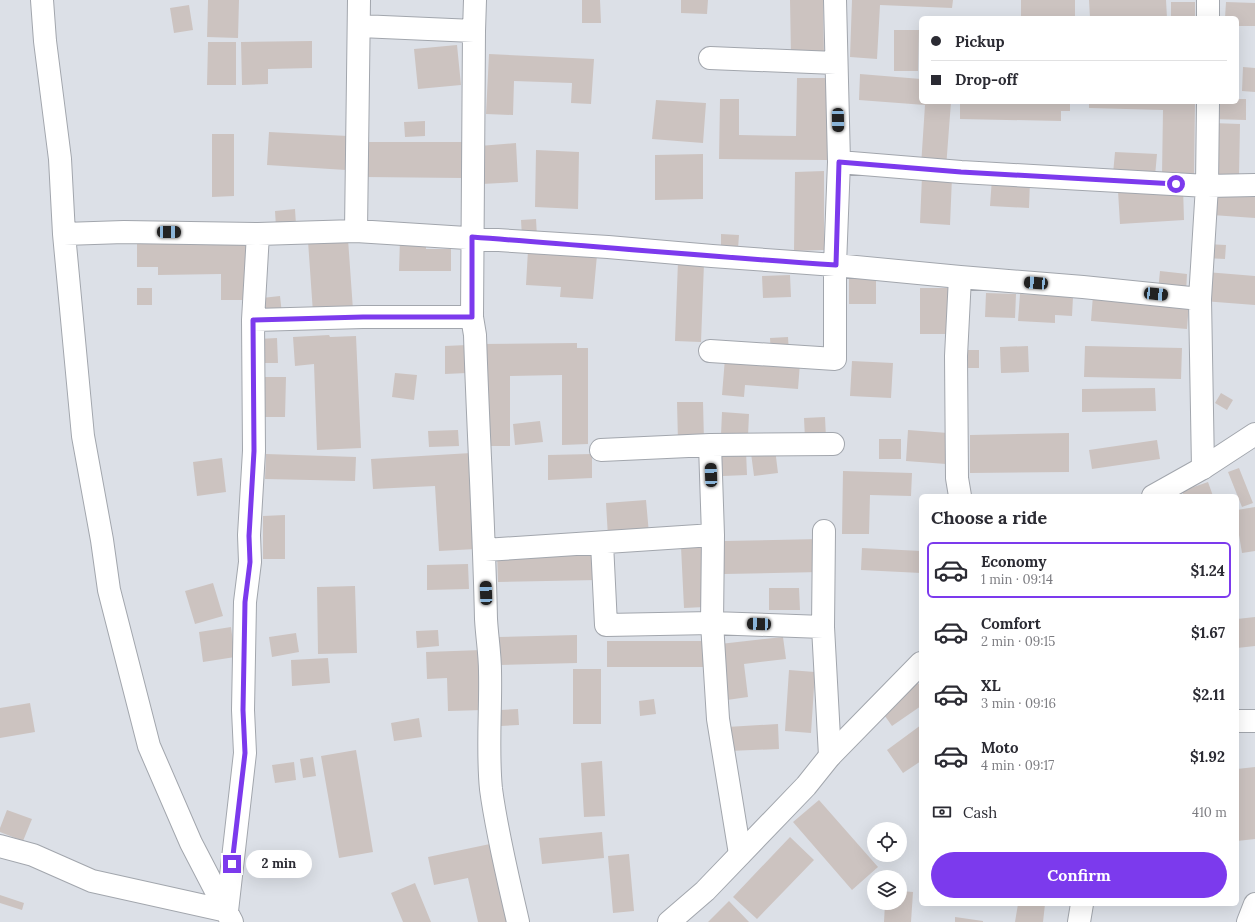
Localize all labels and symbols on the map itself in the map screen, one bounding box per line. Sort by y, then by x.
car [832,108,844,132]
route start [1167,175,1185,193]
car [157,226,181,238]
car [1024,276,1048,290]
car [1143,287,1169,301]
car [705,463,717,487]
car [480,581,492,605]
car [747,618,771,630]
callout: 2 min [246,850,312,878]
route end [223,855,241,873]

